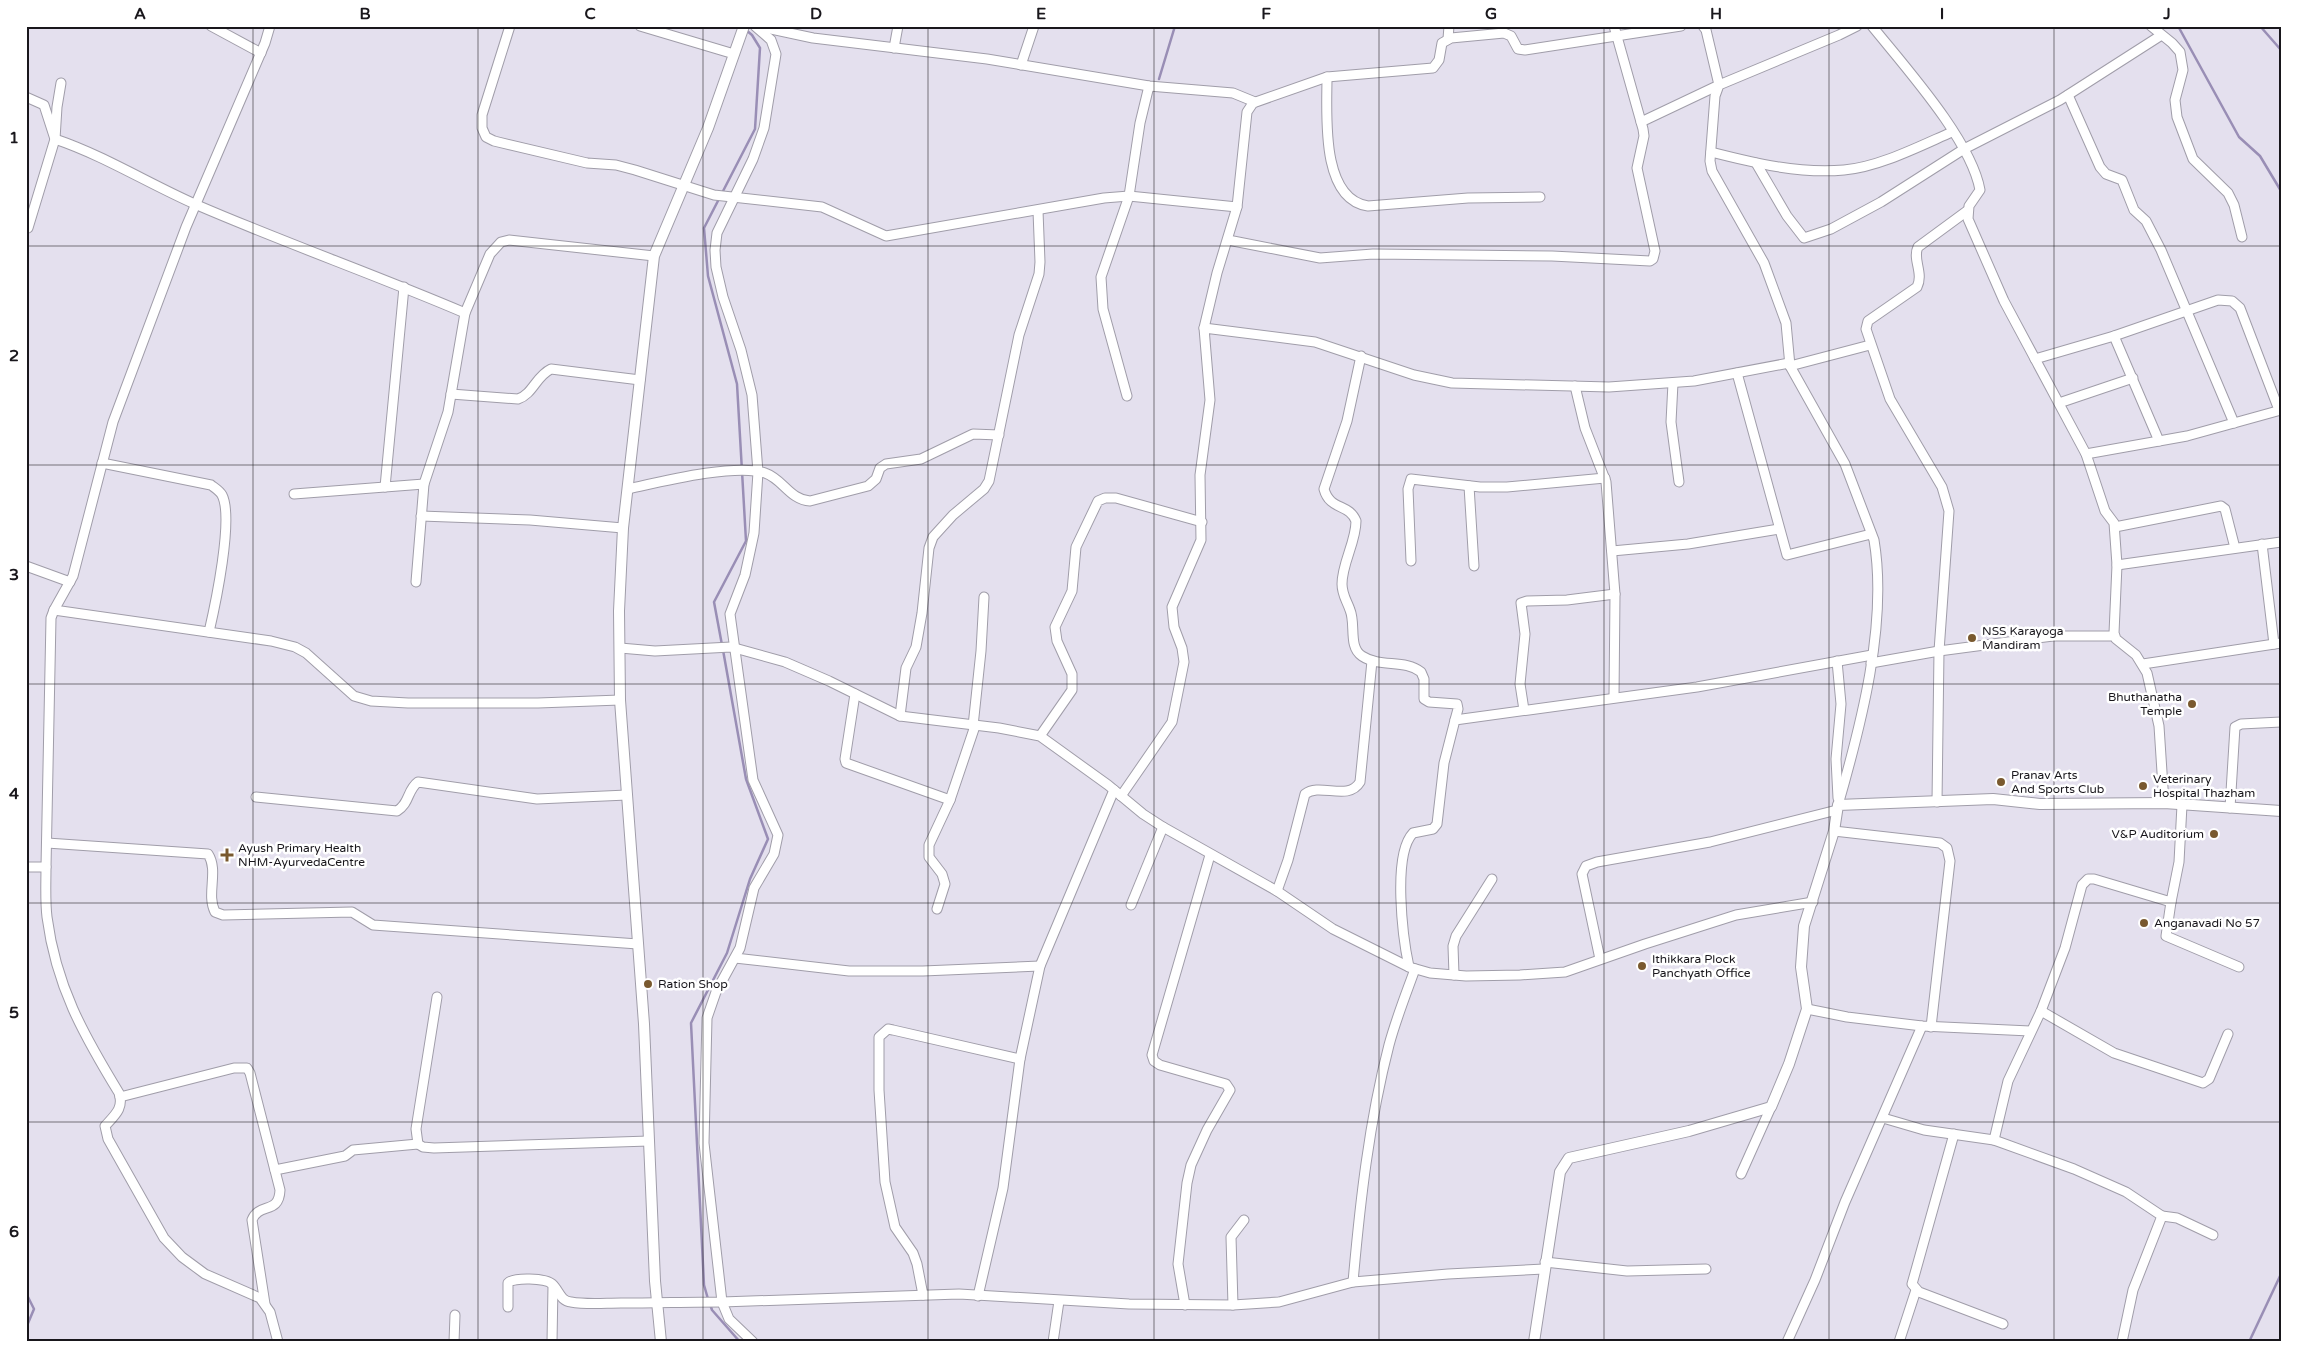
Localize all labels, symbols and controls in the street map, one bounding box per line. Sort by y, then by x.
text: A [134,4,146,24]
text: B [359,4,371,24]
text: C [584,4,596,24]
text: D [810,4,822,24]
text: E [1036,4,1046,24]
text: F [1261,4,1271,24]
text: G [1485,4,1497,24]
text: H [1710,4,1722,24]
text: I [1940,4,1944,24]
text: J [2162,4,2171,24]
text: 1 [9,128,19,148]
text: 2 [9,346,19,366]
text: 3 [9,565,19,585]
place label: NSS Karayoga Mandiram [1982,624,2064,652]
marker: NSS Karayoga Mandiram [1966,632,1978,644]
place label: Bhuthanatha Temple [2108,690,2182,718]
marker: Bhuthanatha Temple [2186,698,2198,710]
place label: Pranav Arts And Sports Club [2011,768,2104,796]
place label: Veterinary Hospital Thazham [2153,772,2255,800]
marker: Pranav Arts And Sports Club [1995,776,2007,788]
marker: Veterinary Hospital Thazham [2137,780,2149,792]
text: 4 [9,784,19,804]
place label: V&P Auditorium [2112,827,2204,841]
marker: V&P Auditorium [2208,828,2220,840]
place label: Ayush Primary Health NHM-AyurvedaCentre [238,841,365,869]
marker: Ayush Primary Health NHM-AyurvedaCentre [220,848,234,862]
place label: Anganavadi No 57 [2154,916,2260,930]
marker: Anganavadi No 57 [2138,917,2150,929]
place label: Ithikkara Plock Panchyath Office [1652,952,1751,980]
marker: Ithikkara Plock Panchyath Office [1636,960,1648,972]
place label: Ration Shop [658,977,728,991]
marker: Ration Shop [642,978,654,990]
text: 5 [9,1003,19,1023]
text: 6 [9,1222,19,1242]

